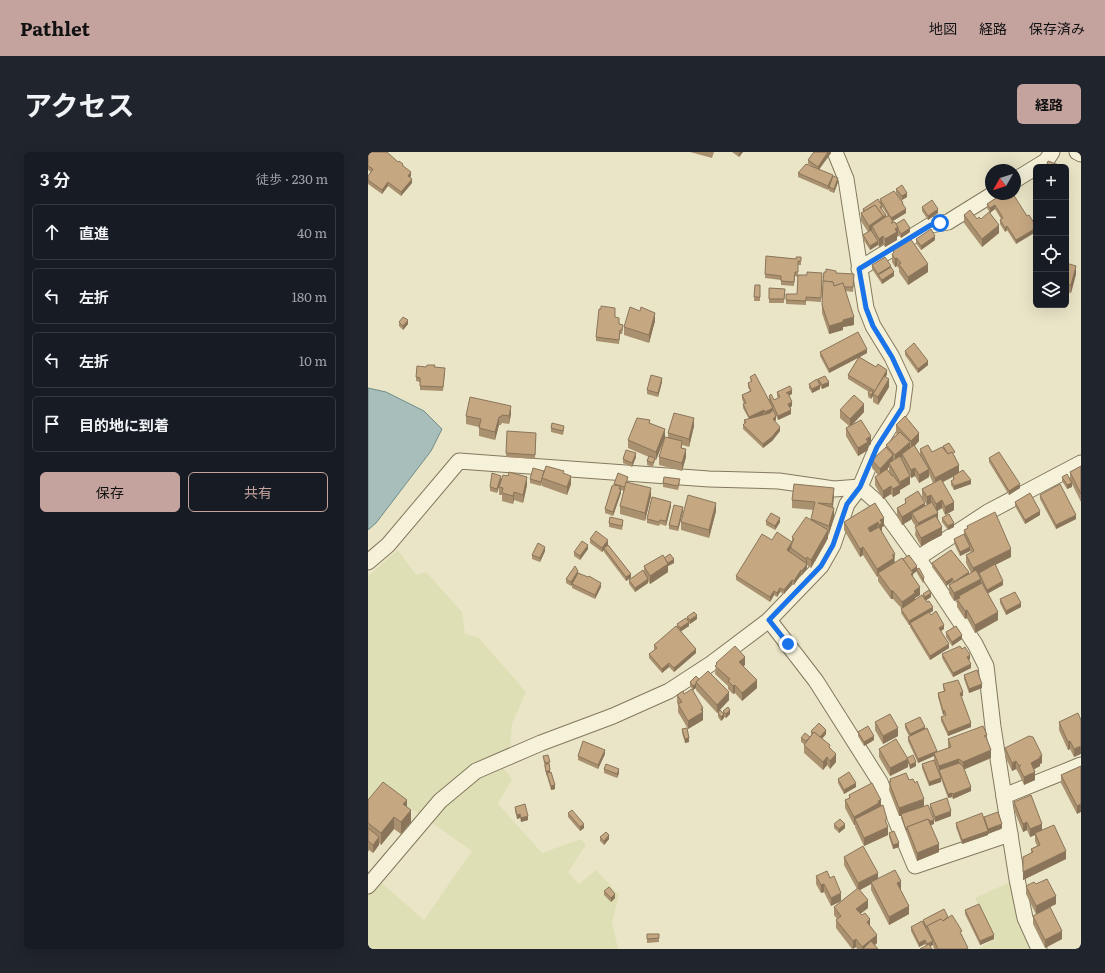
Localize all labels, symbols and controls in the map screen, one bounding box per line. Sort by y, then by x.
text: Pathlet [20,14,90,42]
text: 地図 [929,18,957,38]
text: 経路 [979,18,1007,38]
text: 保存済み [1029,18,1085,38]
text: アクセス [24,83,135,125]
button: 経路 [1017,84,1081,124]
north arrow [985,164,1021,200]
map controls [1033,164,1069,308]
button: + [1033,164,1069,200]
text: 3 分 [40,166,70,191]
text: 徒歩 · 230 m [256,169,328,188]
button: − [1033,200,1069,236]
route start [931,214,949,232]
icon: ahead [41,221,63,243]
text: 直進 [79,221,109,244]
text: 40 m [297,223,327,242]
button: locate [1033,236,1069,272]
button: layers [1033,272,1069,308]
icon: left [41,285,63,307]
text: 左折 [79,285,109,308]
text: 180 m [292,287,327,306]
icon: left [41,349,63,371]
text: 左折 [79,349,109,372]
text: 10 m [299,351,327,370]
icon: arrive [41,413,63,435]
text: 目的地に到着 [79,413,169,436]
button: 保存 [40,472,180,512]
button: 共有 [188,472,328,512]
route end [779,635,797,653]

